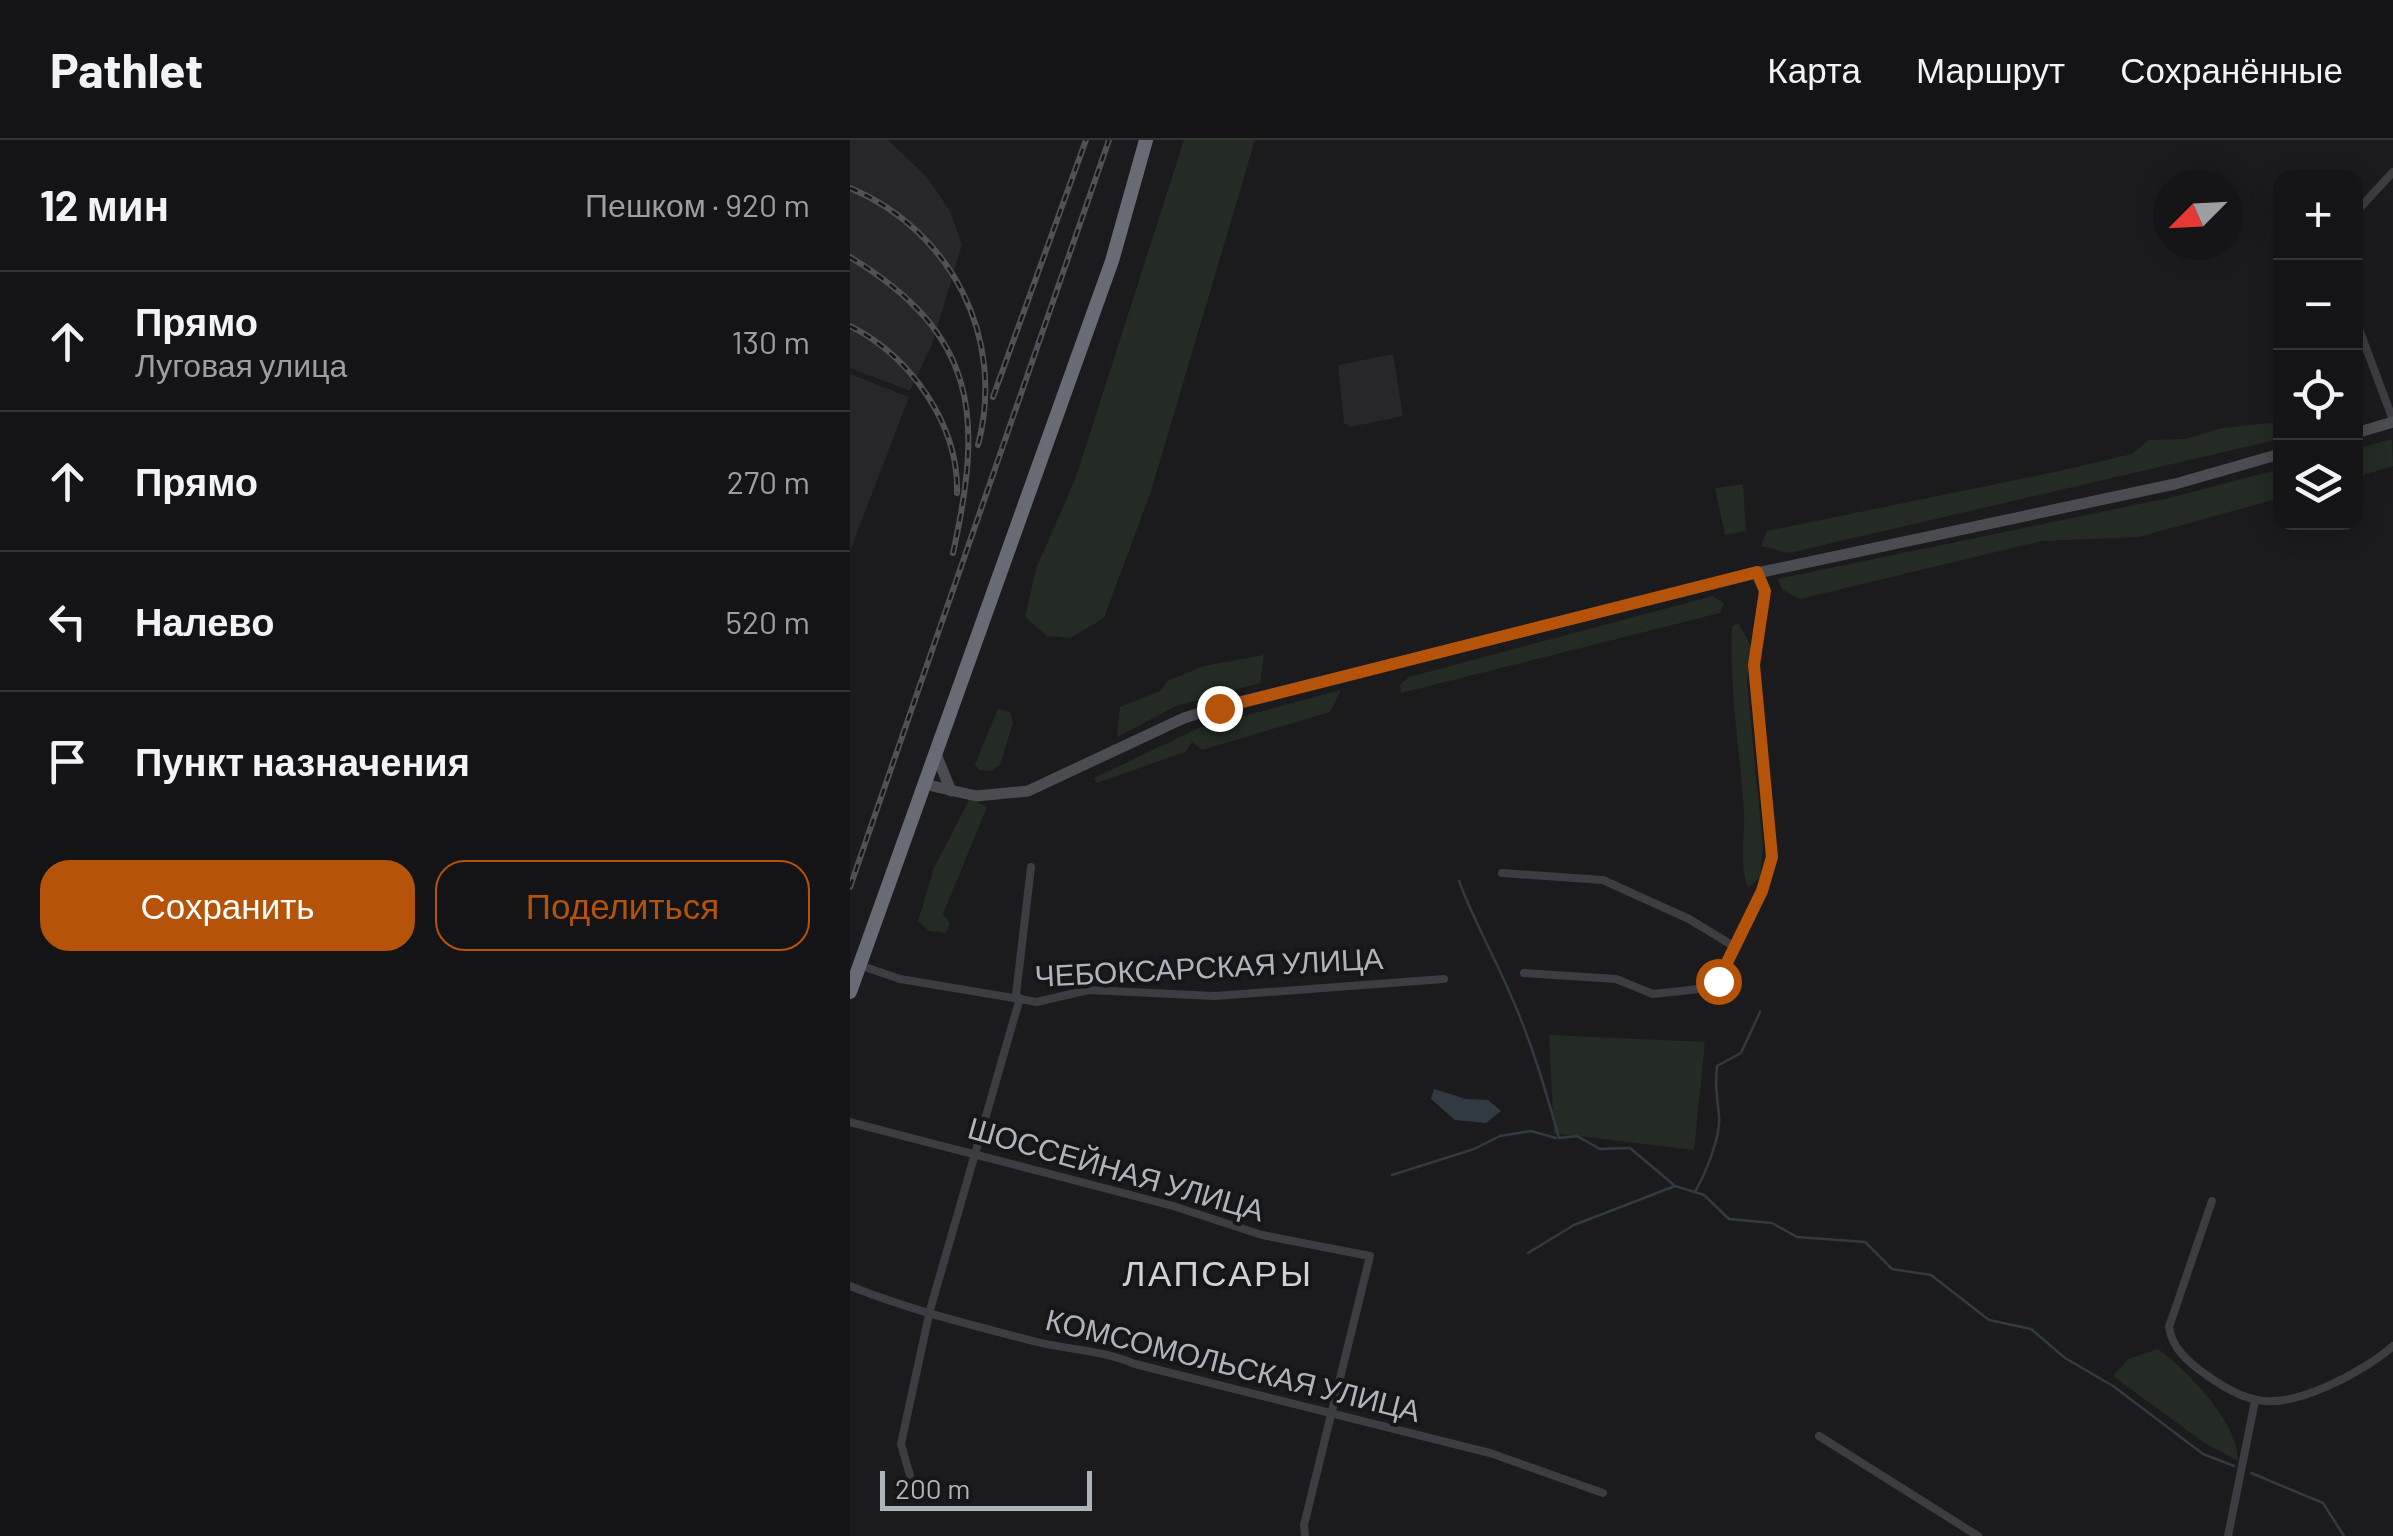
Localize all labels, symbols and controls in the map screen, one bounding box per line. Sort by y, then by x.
text: Pathlet [50,40,203,98]
text: Карта [1767,48,1861,90]
text: Маршрут [1916,48,2065,90]
text: Сохранённые [2120,48,2343,90]
north arrow [2153,170,2243,260]
map controls [2273,170,2363,530]
button: + [2273,170,2363,260]
text: 12 мин [40,179,169,229]
text: Пешком · 920 m [585,185,810,223]
button: − [2273,260,2363,350]
text: Прямо [135,298,258,344]
icon: ahead [40,314,95,369]
text: 130 m [731,322,810,360]
text: Луговая улица [135,345,347,383]
button: locate [2273,350,2363,440]
button: layers [2273,440,2363,530]
icon: ahead [40,454,95,509]
text: Прямо [135,458,258,504]
text: 270 m [727,462,810,500]
icon: left [40,594,95,649]
text: Налево [135,598,274,644]
text: 520 m [725,602,810,640]
route end [1197,686,1243,732]
icon: arrive [40,734,95,789]
text: Пункт назначения [135,738,470,784]
button: Сохранить [40,860,415,951]
button: Поделиться [435,860,810,951]
street label: ЧЕБОКСАРСКАЯ УЛИЦА [1034,939,1384,993]
route start [1696,959,1742,1005]
street label: ШОССЕЙНАЯ УЛИЦА [964,1109,1269,1228]
district label: ЛАПСАРЫ [1123,1251,1313,1293]
street label: КОМСОМОЛЬСКАЯ УЛИЦА [1042,1300,1425,1428]
scale bar [880,1466,1092,1510]
text: 200 m [895,1471,970,1505]

